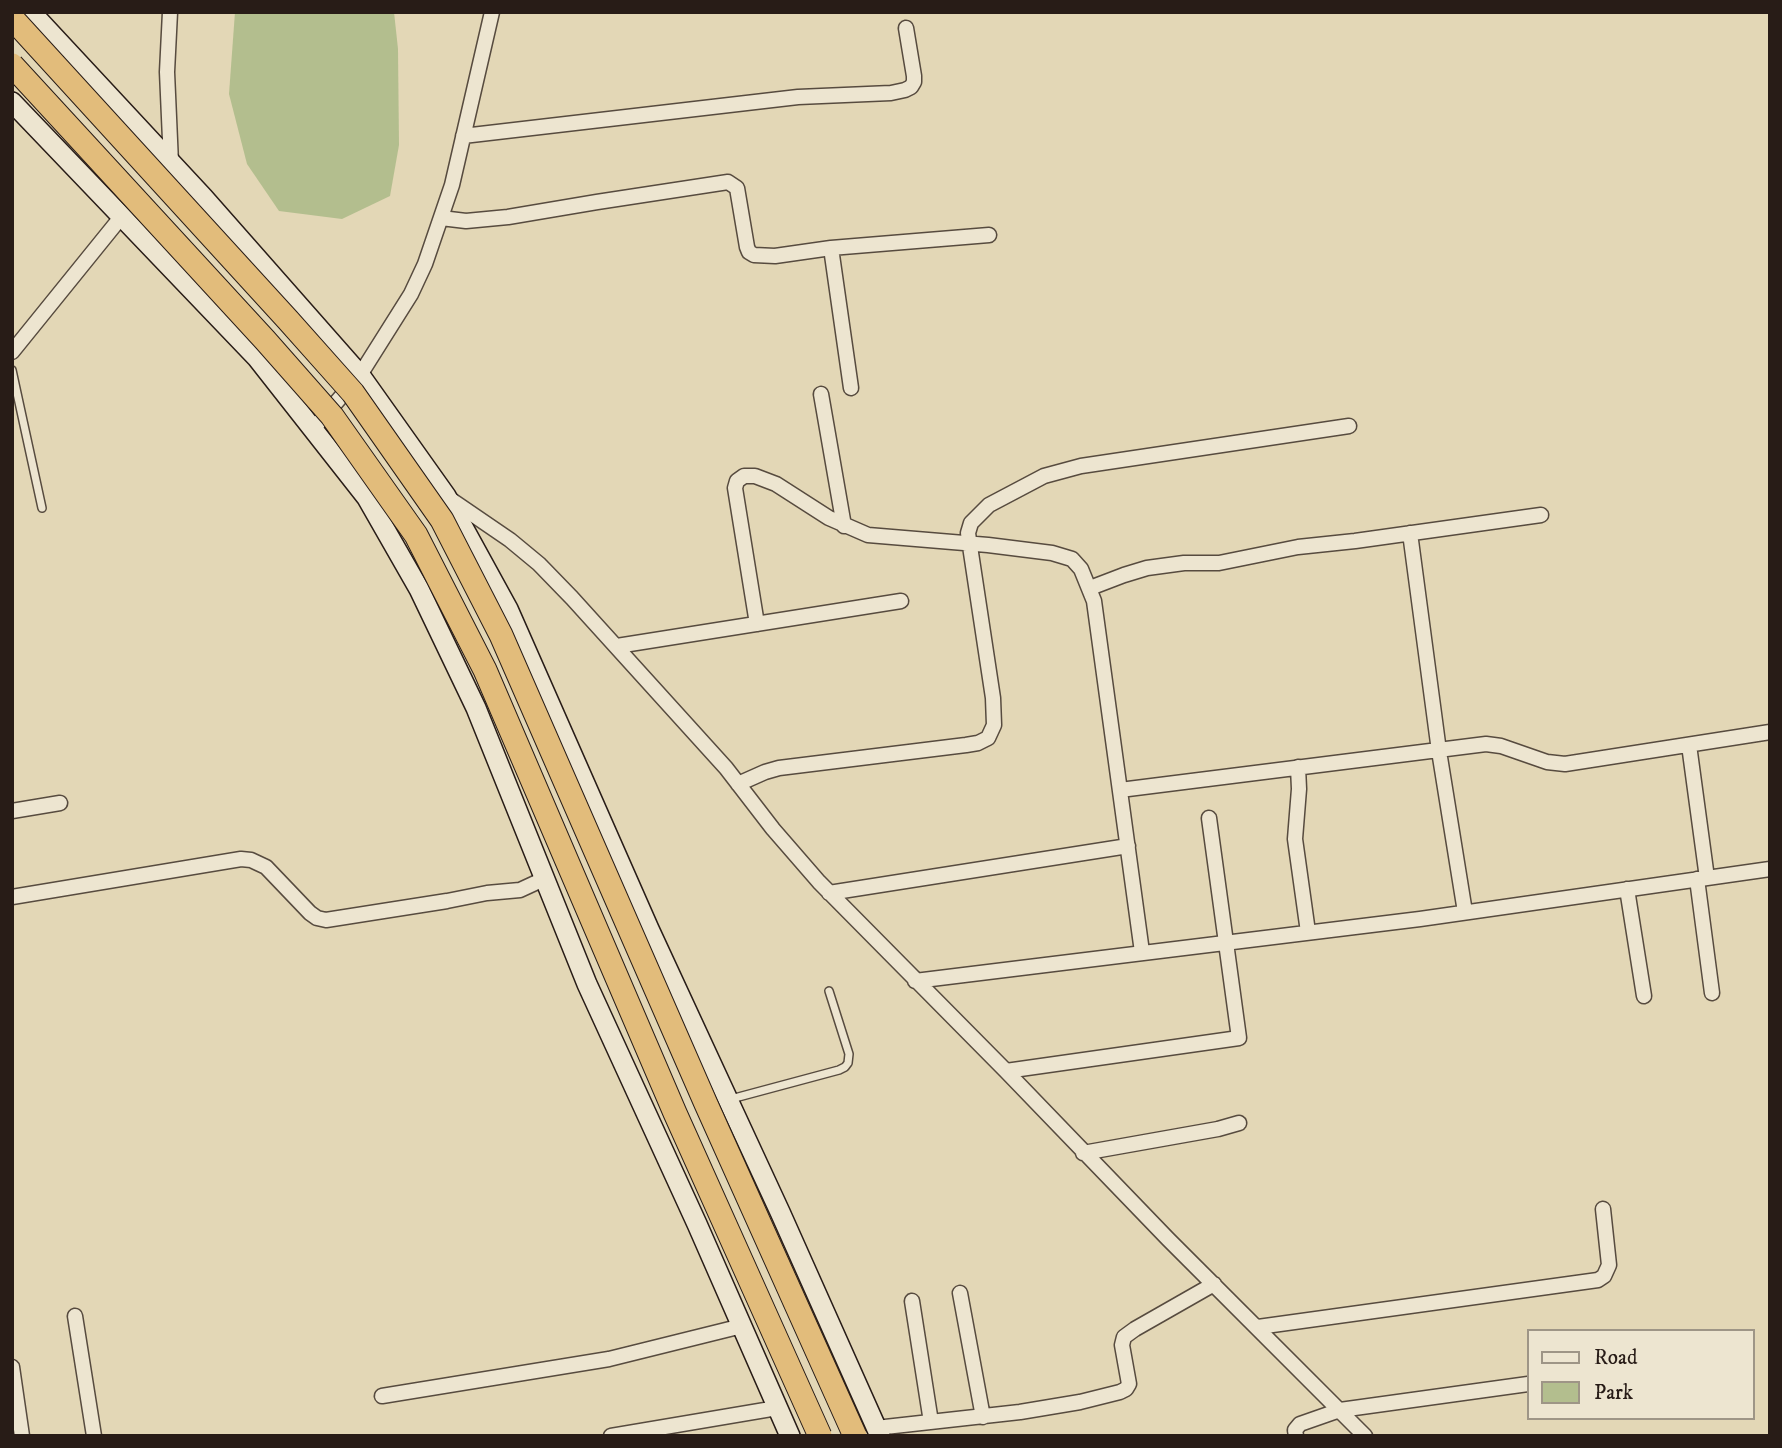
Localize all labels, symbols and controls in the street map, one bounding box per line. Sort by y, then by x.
legend [1526,1329,1754,1420]
text: Road [1594,1345,1638,1371]
text: Park [1594,1380,1633,1406]

